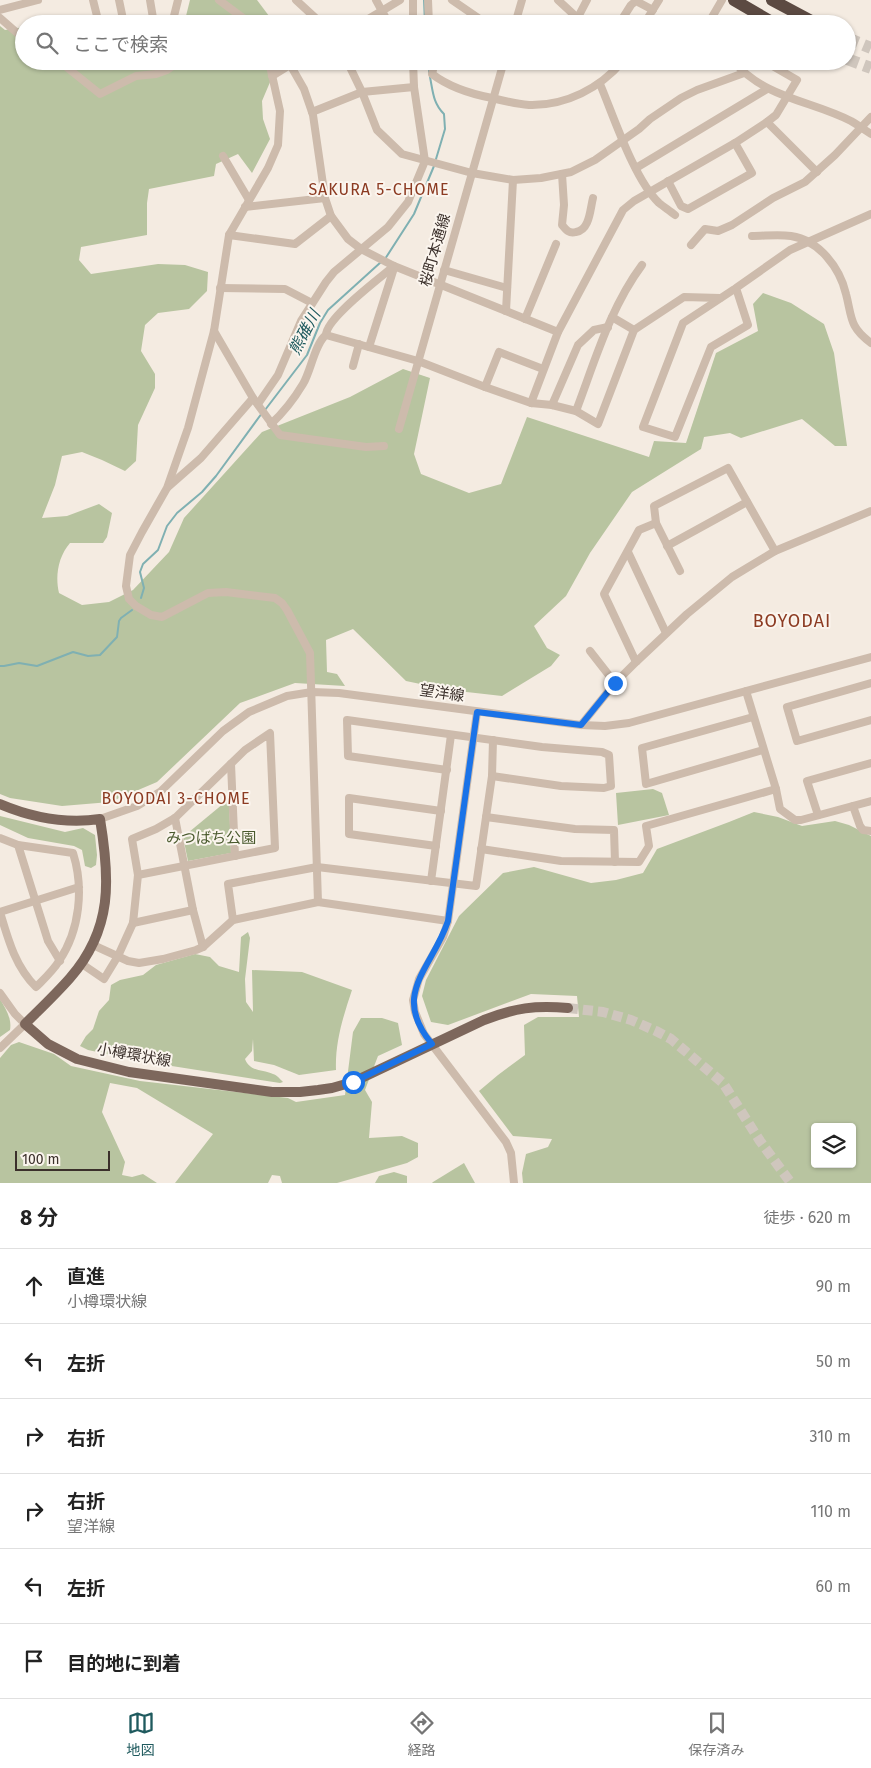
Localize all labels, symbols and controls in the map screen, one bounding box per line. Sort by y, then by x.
search box [15,15,856,70]
icon: search [33,29,61,57]
text: ここで検索 [73,33,168,56]
district label: SAKURA 5-CHOME [308,180,450,199]
street label: 桜町本通線 [416,211,454,289]
water label: 熊碓川 [285,305,325,358]
district label: BOYODAI [753,610,831,632]
route end [604,672,627,695]
street label: 望洋線 [418,681,466,705]
district label: BOYODAI 3-CHOME [101,789,251,808]
park label: みつばち公園 [166,829,256,847]
street label: 小樽環状線 [95,1040,173,1070]
route start [342,1071,365,1094]
map controls [811,1123,856,1168]
button: layers [811,1123,856,1168]
scale bar [15,1148,110,1171]
text: 100 m [22,1151,59,1168]
text: 8 分 [20,1205,58,1231]
text: 徒歩 · 620 m [764,1208,851,1227]
text: 直進 [67,1265,105,1288]
icon: ahead [20,1272,48,1300]
text: 90 m [816,1277,851,1296]
text: 小樽環状線 [67,1292,147,1311]
icon: left [20,1347,48,1375]
text: 左折 [67,1352,105,1375]
text: 50 m [816,1352,851,1371]
icon: right [20,1422,48,1450]
text: 右折 [67,1427,105,1450]
text: 310 m [810,1427,851,1446]
text: 右折 [67,1490,105,1513]
icon: right [20,1497,48,1525]
text: 110 m [810,1502,851,1521]
text: 望洋線 [67,1517,115,1536]
icon: left [20,1572,48,1600]
text: 左折 [67,1577,105,1600]
text: 60 m [816,1577,851,1596]
icon: arrive [20,1647,48,1675]
text: 目的地に到着 [67,1652,181,1675]
tab: 地図 [127,1709,155,1759]
tab: 経路 [408,1709,436,1759]
tab: 保存済み [689,1709,745,1759]

